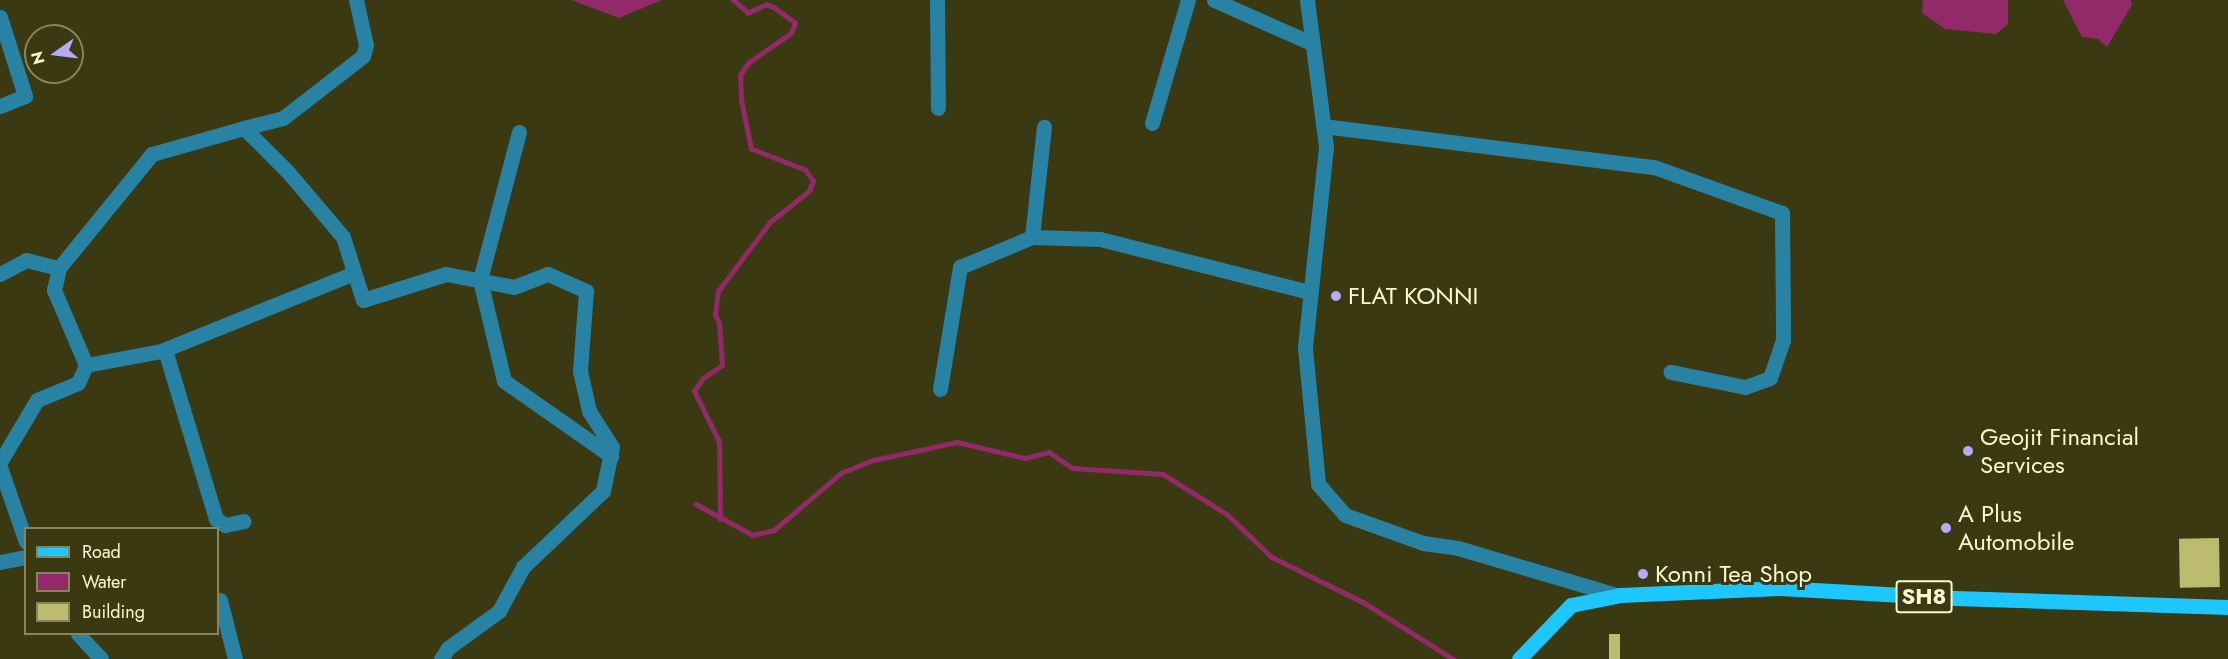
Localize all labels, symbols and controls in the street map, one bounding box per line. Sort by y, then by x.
north arrow [24,24,84,84]
text: N [25,49,51,67]
place label: FLAT KONNI [1348,282,1478,310]
marker: FLAT KONNI [1329,289,1343,303]
place label: Geojit Financial Services [1980,423,2139,479]
marker: Geojit Financial Services [1961,444,1975,458]
place label: A Plus Automobile [1958,500,2074,556]
marker: A Plus Automobile [1939,521,1953,535]
legend [24,527,219,635]
text: Road [82,539,121,565]
place label: Konni Tea Shop [1655,560,1812,588]
marker: Konni Tea Shop [1636,567,1650,581]
text: Water [82,569,126,595]
road number: SH8 [1896,578,1952,616]
text: Building [82,599,145,625]

